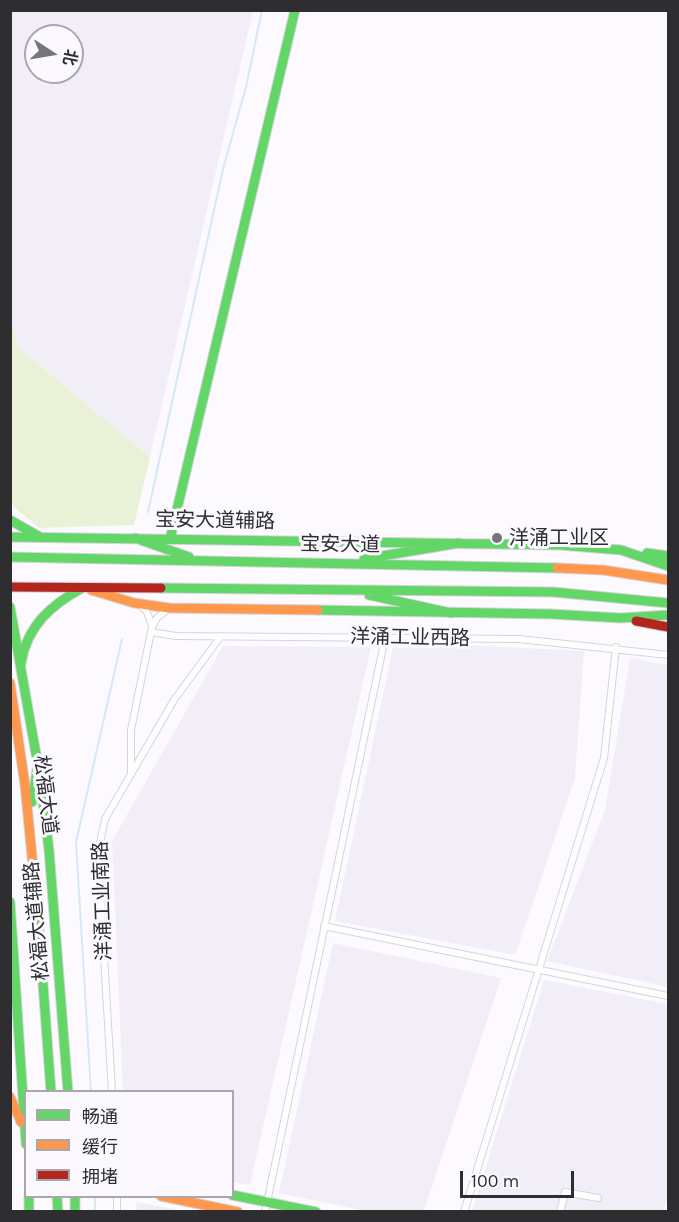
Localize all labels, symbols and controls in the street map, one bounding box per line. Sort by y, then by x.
north arrow [24,24,84,84]
text: 北 [59,48,81,67]
street label: 宝安大道辅路 [155,508,275,534]
place label: 洋涌工业区 [509,526,609,550]
marker: 洋涌工业区 [490,531,504,545]
street label: 宝安大道 [300,532,380,558]
street label: 洋涌工业西路 [350,625,470,651]
street label: 松福大道 [28,754,62,836]
street label: 洋涌工业南路 [89,841,117,961]
street label: 松福大道辅路 [20,860,54,982]
legend [24,1090,234,1198]
text: 畅通 [82,1106,118,1128]
text: 缓行 [82,1136,118,1158]
scale bar [463,1159,577,1197]
text: 拥堵 [82,1166,118,1188]
text: 100 m [471,1170,519,1192]

